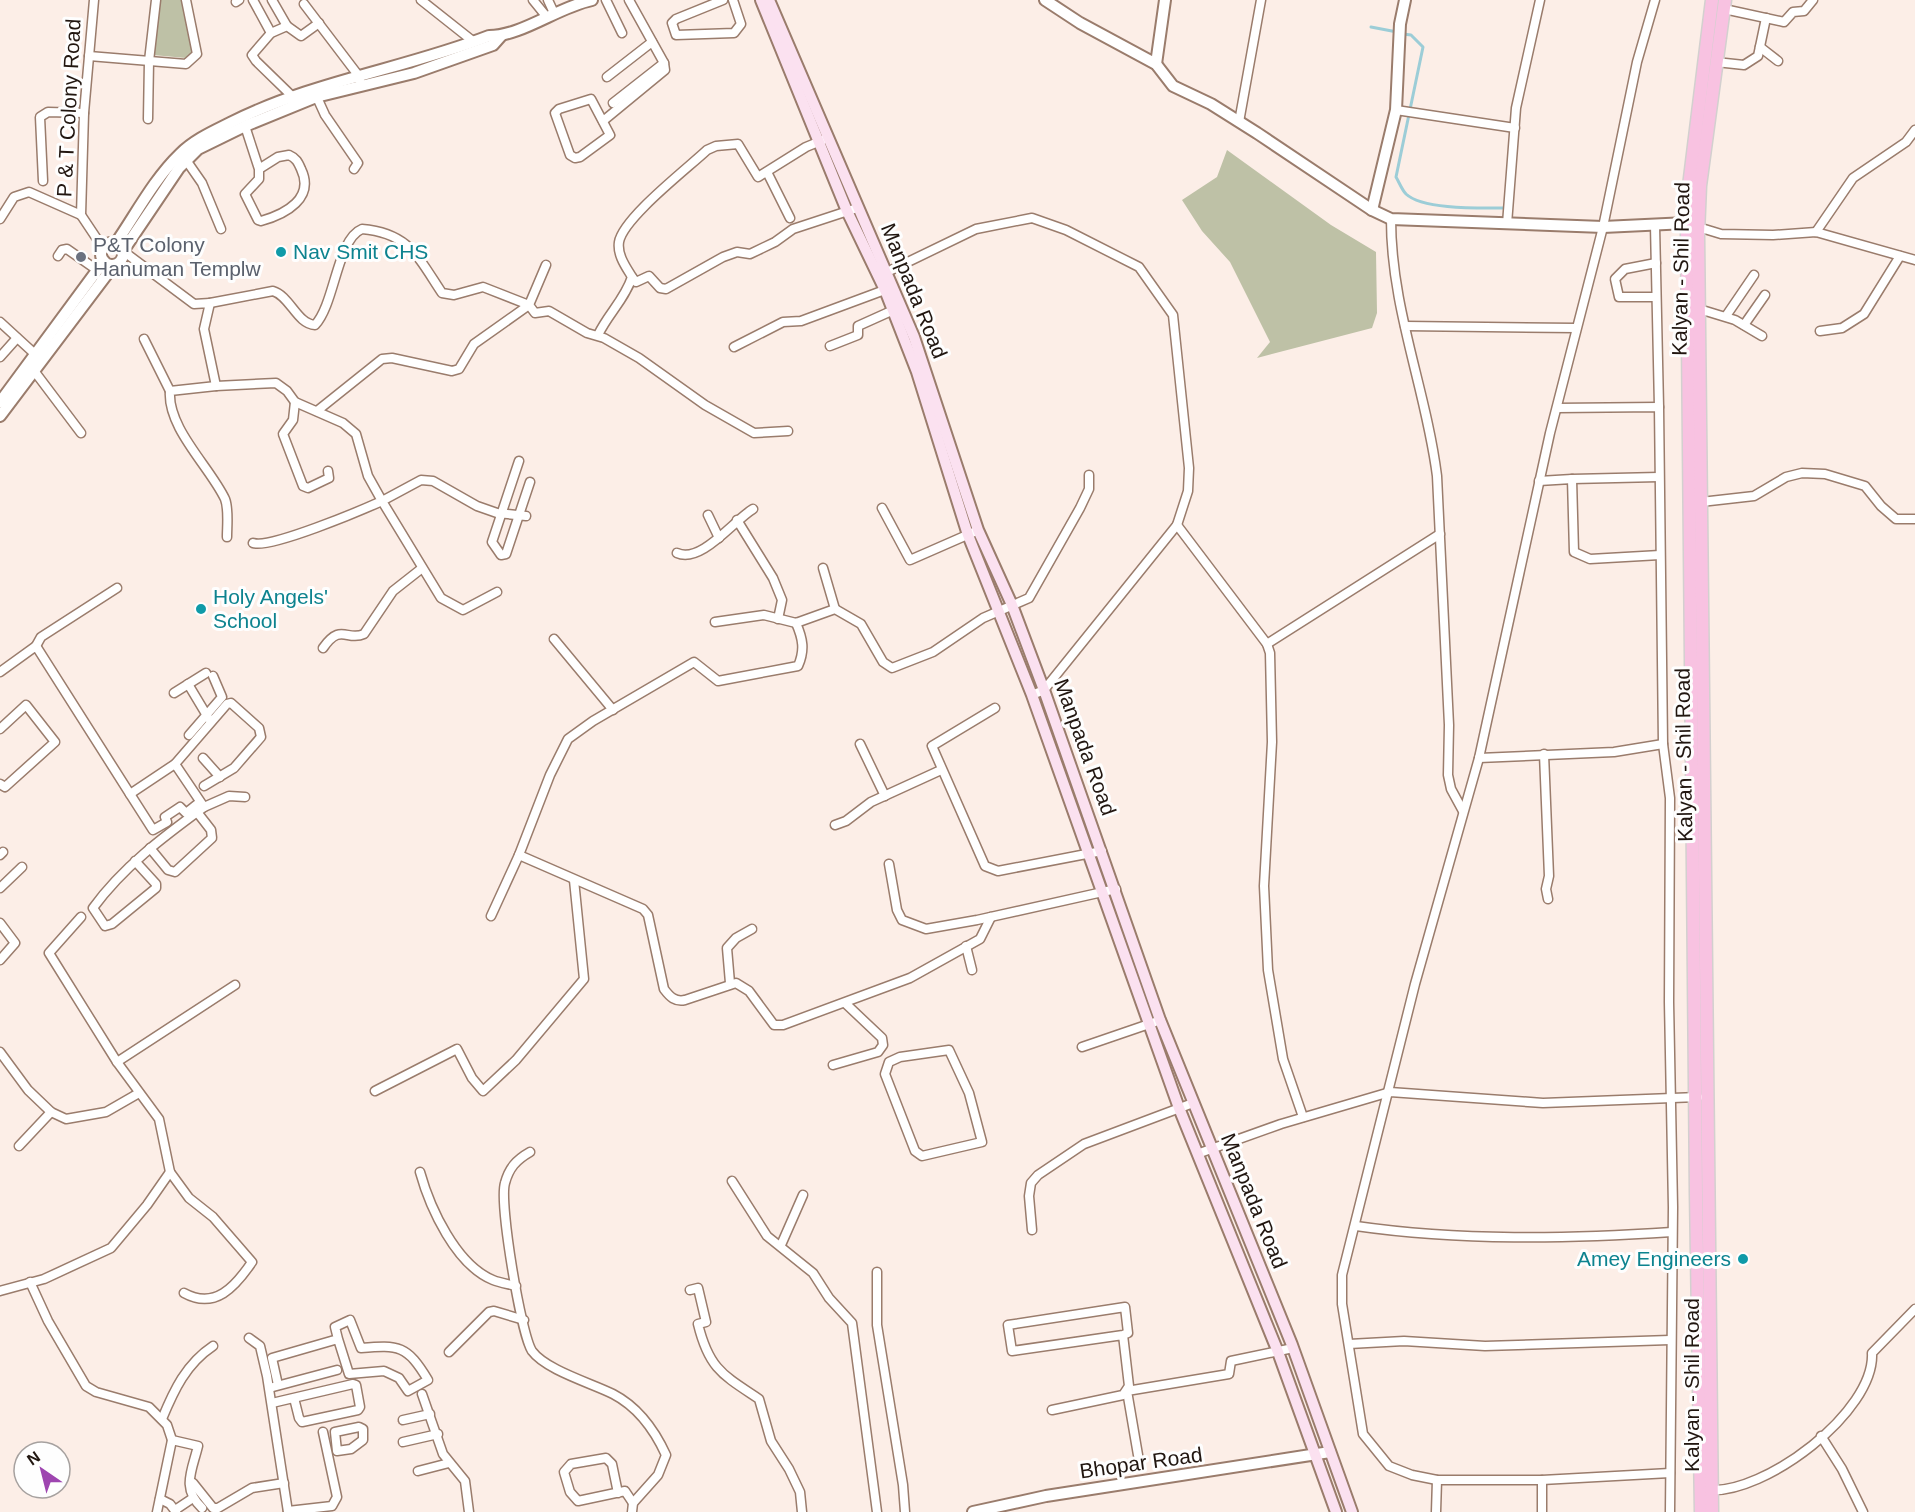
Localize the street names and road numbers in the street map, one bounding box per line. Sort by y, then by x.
street label: P & T Colony Road [52,18,85,198]
street label: Kalyan - Shil Road [1667,182,1694,356]
street label: Manpada Road [877,220,952,362]
street label: Kalyan - Shil Road [1670,668,1697,842]
street label: Manpada Road [1050,675,1121,818]
street label: Manpada Road [1217,1130,1292,1272]
street label: Kalyan - Shil Road [1680,1298,1703,1472]
street label: Bhopar Road [1078,1443,1204,1483]

